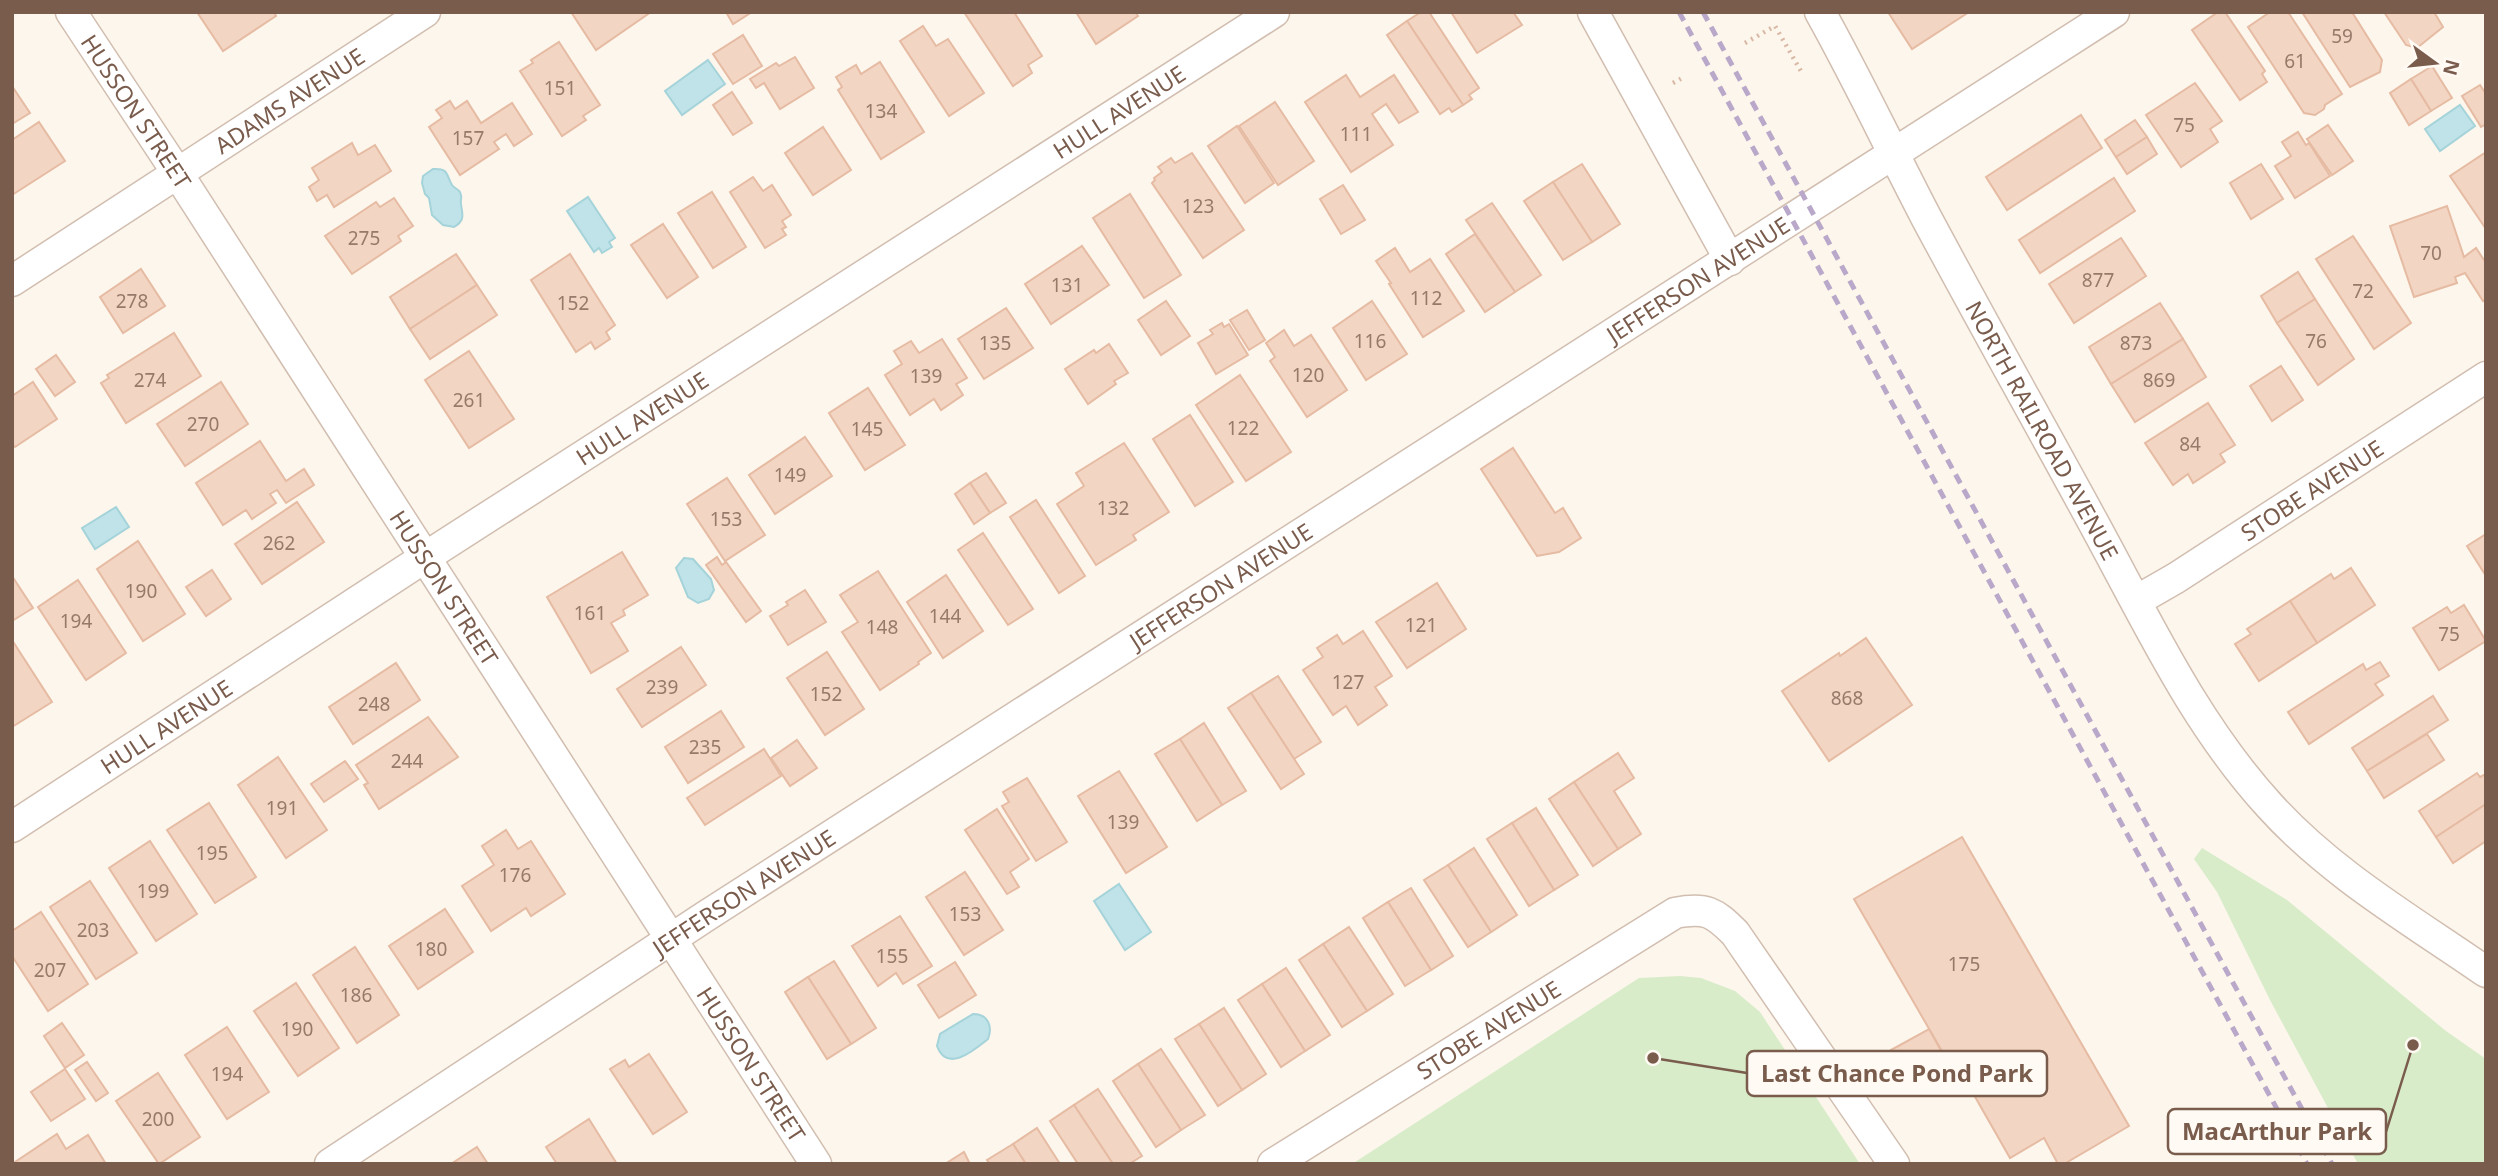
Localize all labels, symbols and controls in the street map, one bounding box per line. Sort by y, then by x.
house number: 59 [2331,23,2353,49]
street label: HUSSON STREET [74,28,199,195]
north arrow [2400,28,2470,98]
street label: ADAMS AVENUE [208,40,370,161]
house number: 61 [2284,48,2306,74]
street label: HULL AVENUE [1047,57,1191,166]
text: N [2437,57,2466,78]
house number: 151 [544,75,576,101]
house number: 134 [865,98,897,124]
house number: 75 [2173,112,2195,138]
house number: 111 [1340,121,1372,147]
house number: 157 [452,125,484,151]
house number: 123 [1182,193,1214,219]
street label: JEFFERSON AVENUE [1598,209,1795,351]
house number: 275 [348,225,380,251]
house number: 70 [2420,240,2442,266]
house number: 877 [2082,267,2114,293]
house number: 131 [1051,272,1083,298]
house number: 72 [2352,278,2374,304]
house number: 112 [1410,285,1442,311]
house number: 278 [116,288,148,314]
house number: 152 [557,290,589,316]
street label: NORTH RAILROAD AVENUE [1958,295,2127,566]
house number: 116 [1354,328,1386,354]
house number: 76 [2305,328,2327,354]
house number: 135 [979,330,1011,356]
house number: 873 [2120,330,2152,356]
house number: 120 [1292,362,1324,388]
house number: 139 [910,363,942,389]
street label: HULL AVENUE [570,364,714,472]
house number: 274 [134,367,166,393]
house number: 869 [2143,367,2175,393]
house number: 261 [453,387,485,413]
house number: 270 [187,411,219,437]
house number: 122 [1227,415,1259,441]
house number: 145 [851,416,883,442]
house number: 84 [2179,431,2201,457]
street label: STOBE AVENUE [2234,432,2389,548]
house number: 149 [774,462,806,488]
house number: 132 [1097,495,1129,521]
street label: HUSSON STREET [383,504,506,671]
house number: 153 [710,506,742,532]
street label: JEFFERSON AVENUE [1121,515,1318,657]
house number: 262 [263,530,295,556]
house number: 190 [125,578,157,604]
house number: 161 [574,600,606,626]
house number: 144 [929,603,961,629]
house number: 194 [60,608,92,634]
house number: 121 [1405,612,1437,638]
house number: 148 [866,614,898,640]
house number: 75 [2438,621,2460,647]
house number: 127 [1332,669,1364,695]
street label: HULL AVENUE [94,672,238,781]
house number: 239 [646,674,678,700]
house number: 152 [810,681,842,707]
house number: 868 [1831,685,1863,711]
house number: 248 [358,691,390,717]
house number: 235 [689,734,721,760]
house number: 244 [391,748,423,774]
house number: 191 [266,795,298,821]
house number: 139 [1107,809,1139,835]
street label: JEFFERSON AVENUE [644,821,841,964]
house number: 195 [196,840,228,866]
house number: 176 [499,862,531,888]
house number: 199 [137,878,169,904]
house number: 153 [949,901,981,927]
house number: 203 [77,917,109,943]
house number: 180 [415,936,447,962]
house number: 155 [876,943,908,969]
house number: 175 [1948,951,1980,977]
house number: 207 [34,957,66,983]
street label: STOBE AVENUE [1410,972,1567,1087]
street label: HUSSON STREET [690,980,814,1148]
house number: 186 [340,982,372,1008]
house number: 190 [281,1016,313,1042]
callout: Last Chance Pond Park [1747,1051,2047,1096]
text: Last Chance Pond Park [1761,1056,2033,1089]
house number: 194 [211,1061,243,1087]
house number: 200 [142,1106,174,1132]
callout: MacArthur Park [2168,1109,2386,1154]
text: MacArthur Park [2182,1114,2372,1147]

